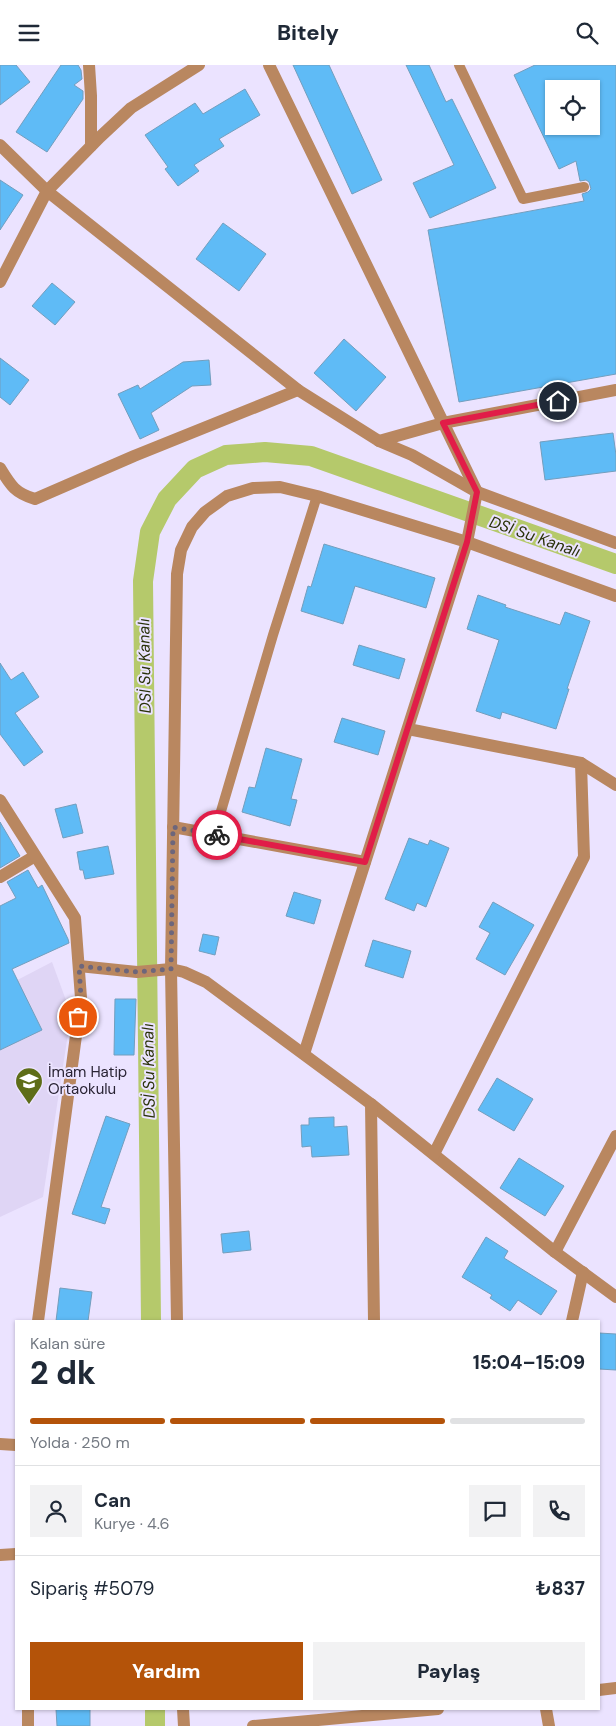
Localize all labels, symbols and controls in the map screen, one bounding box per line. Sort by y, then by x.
text: Bitely [277,18,339,47]
icon: menu [15,19,43,47]
icon: search [573,19,601,47]
map controls [545,80,600,135]
button: locate [545,80,600,135]
pin [537,380,579,422]
icon: home [544,387,572,415]
water label: DSİ Su Kanalı [487,511,583,562]
water label: DSİ Su Kanalı [133,618,156,714]
courier [192,810,242,860]
icon: bike [203,821,231,849]
pin [57,996,99,1038]
icon: bag [64,1003,92,1031]
water label: DSİ Su Kanalı [137,1023,160,1119]
place label: İmam Hatip Ortaokulu [48,1062,127,1099]
school or university icon: İmam Hatip Ortaokulu [14,1066,44,1105]
text: Kalan süre [30,1333,105,1354]
text: 15:04–15:09 [473,1350,585,1375]
text: 2 dk [30,1352,96,1394]
text: Yolda · 250 m [30,1432,130,1453]
button: person [30,1485,82,1537]
button: chat [469,1485,521,1537]
button: phone [533,1485,585,1537]
text: Can [94,1488,131,1513]
text: Kurye · 4.6 [94,1513,170,1534]
text: Sipariş #5079 [30,1576,155,1601]
text: ₺837 [536,1576,585,1601]
button: Yardım [30,1642,303,1700]
button: Paylaş [313,1642,585,1700]

